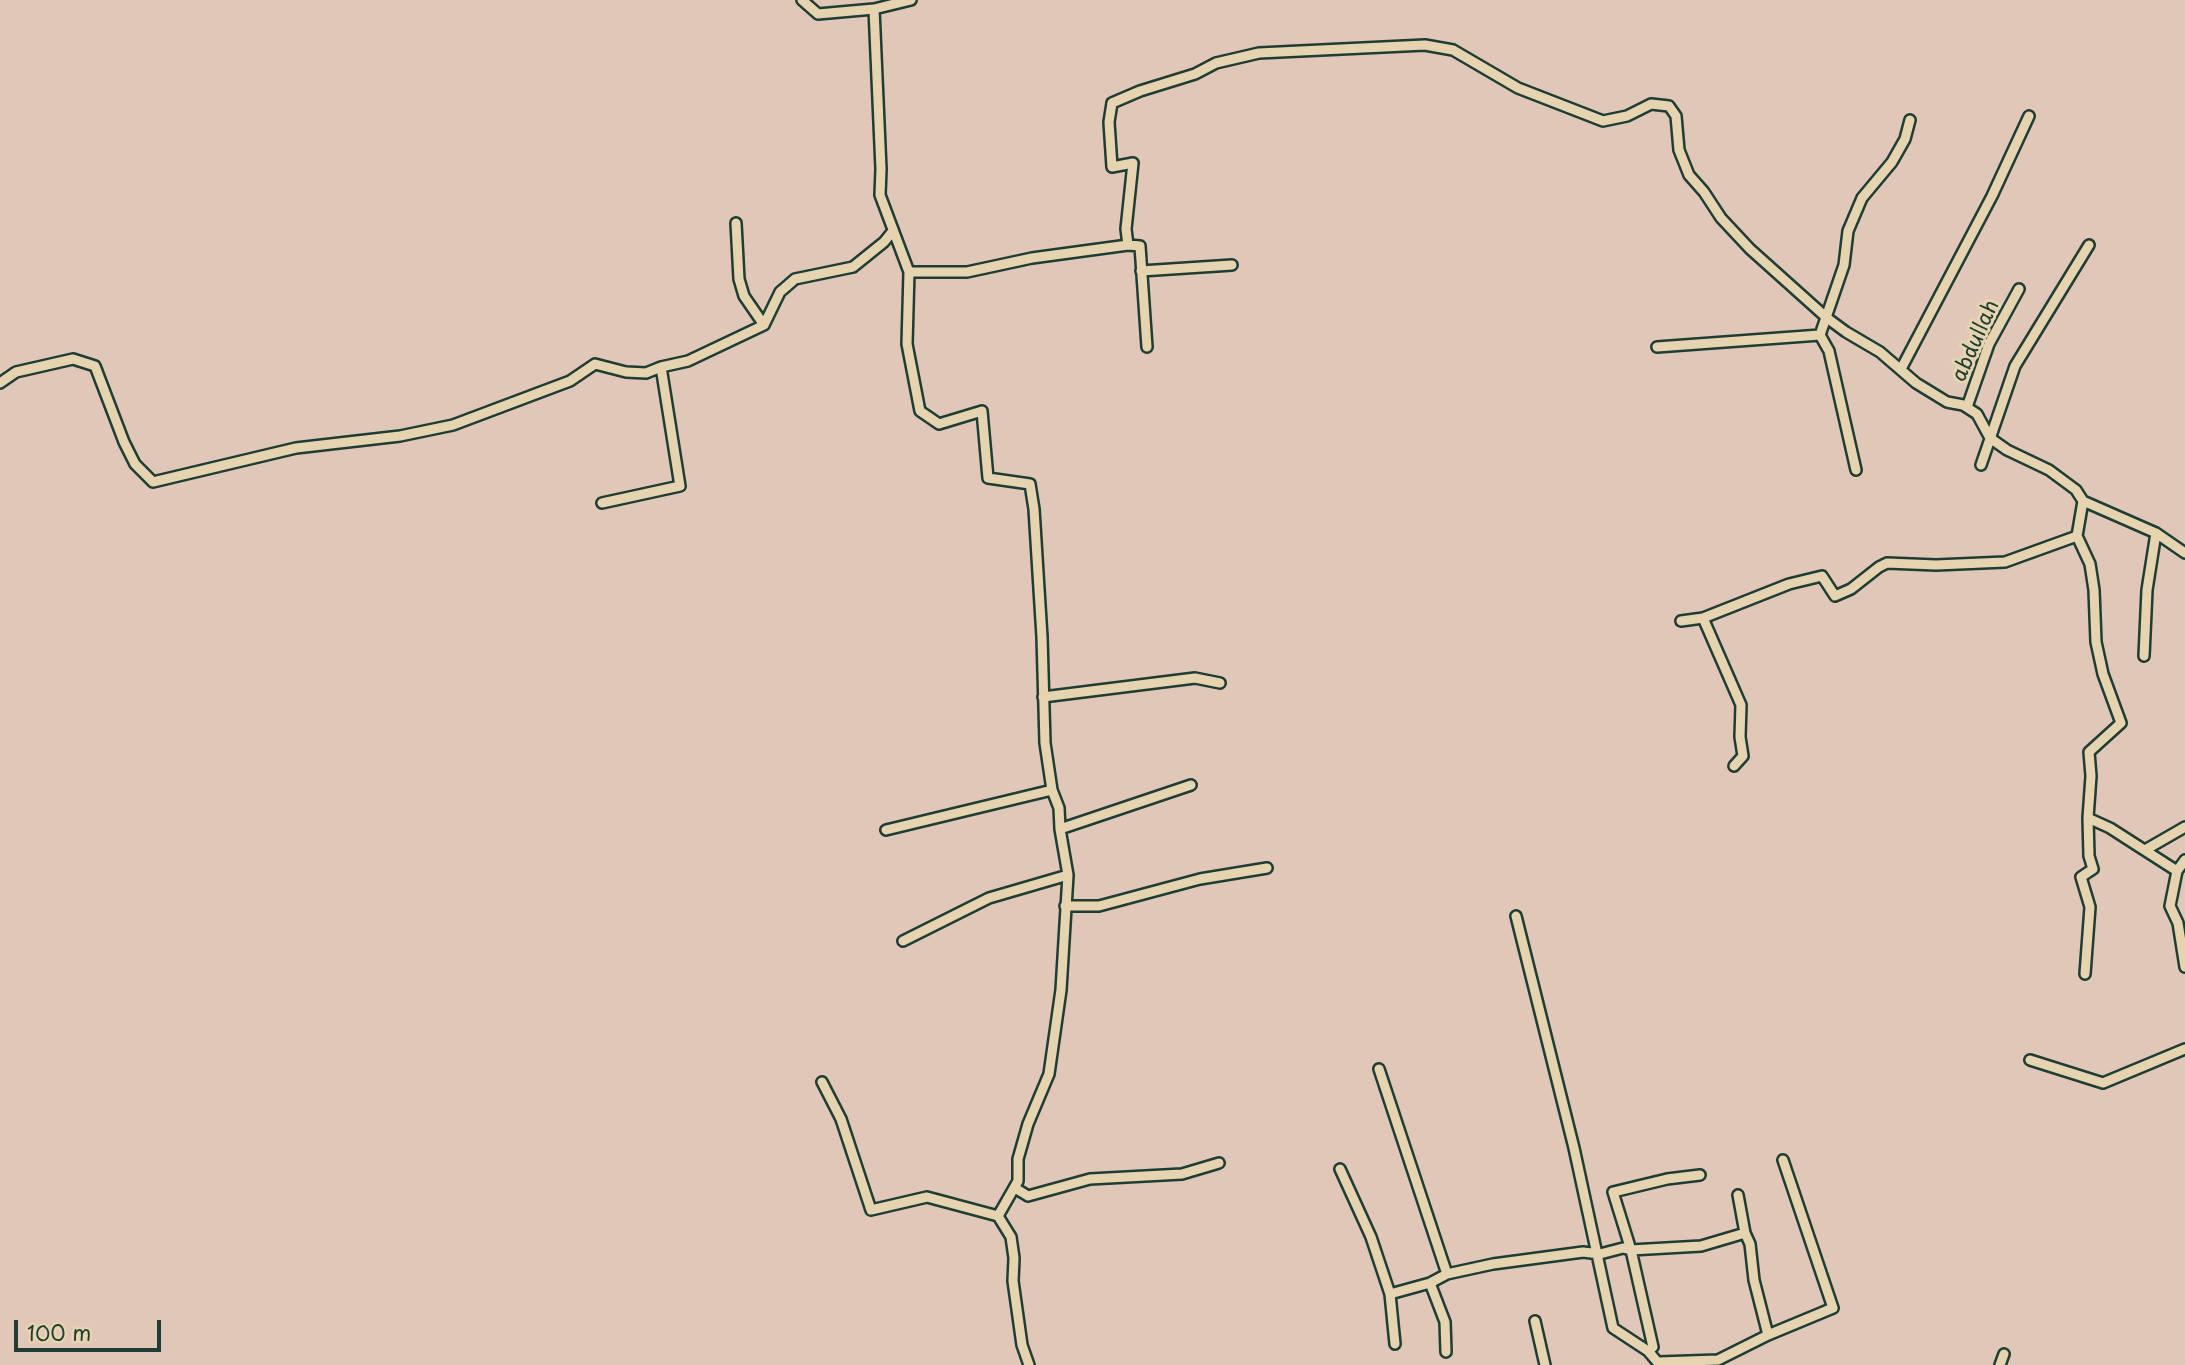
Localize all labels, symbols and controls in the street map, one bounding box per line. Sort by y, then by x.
street label: abdullah [1947,296,2005,386]
scale bar [18,1306,164,1350]
text: 100 m [27,1316,91,1348]

